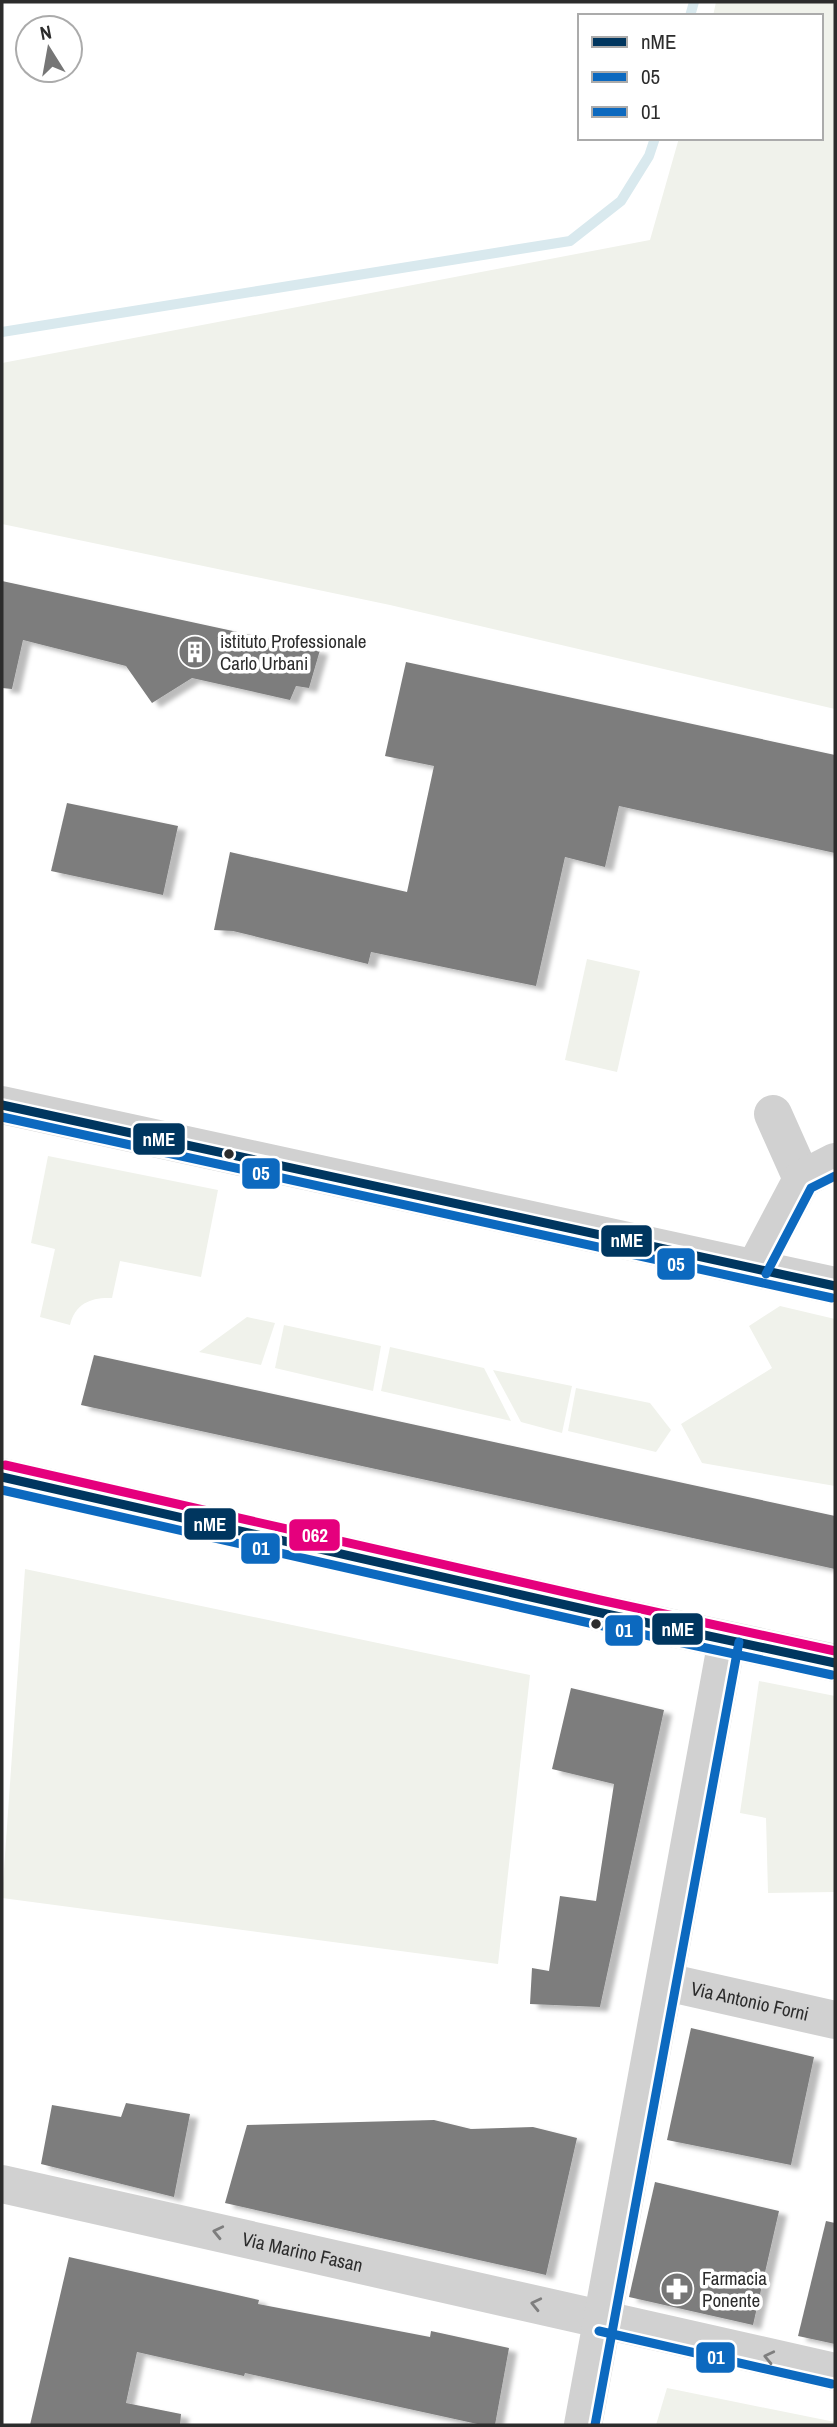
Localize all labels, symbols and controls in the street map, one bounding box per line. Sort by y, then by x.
north arrow [14,14,84,84]
legend [578,14,823,140]
text: N [38,18,54,46]
text: nME [641,27,676,56]
text: 05 [641,62,660,91]
text: 01 [641,97,661,126]
place label: istituto Professionale Carlo Urbani [220,628,366,676]
building icon: istituto Professionale Carlo Urbani [176,633,214,671]
line badge: nME [132,1122,186,1156]
text: nME [143,1126,175,1152]
unlabelled marker [222,1147,236,1161]
line badge: 05 [241,1157,281,1190]
text: 05 [252,1160,270,1186]
line badge: nME [600,1224,653,1258]
text: nME [611,1227,643,1253]
line badge: 05 [656,1247,696,1281]
text: 05 [667,1251,685,1277]
line badge: nME [183,1507,237,1541]
text: nME [194,1511,226,1537]
line badge: 062 [288,1518,341,1552]
text: 062 [302,1522,328,1548]
line badge: 01 [240,1532,281,1565]
text: 01 [252,1535,270,1561]
line badge: nME [651,1612,704,1646]
line badge: 01 [604,1614,644,1647]
text: nME [662,1616,694,1642]
unlabelled marker [589,1617,603,1631]
text: 01 [615,1617,633,1643]
street label: Via Antonio Forni [688,1975,811,2027]
one-way arrow [212,2226,224,2241]
street label: Via Marino Fasan [240,2226,365,2278]
place label: Farmacia Ponente [702,2265,767,2313]
pharmacy icon: Farmacia Ponente [658,2270,696,2308]
one-way arrow [530,2297,542,2312]
line badge: 01 [695,2341,736,2374]
text: 01 [707,2344,725,2370]
one-way arrow [763,2350,775,2365]

